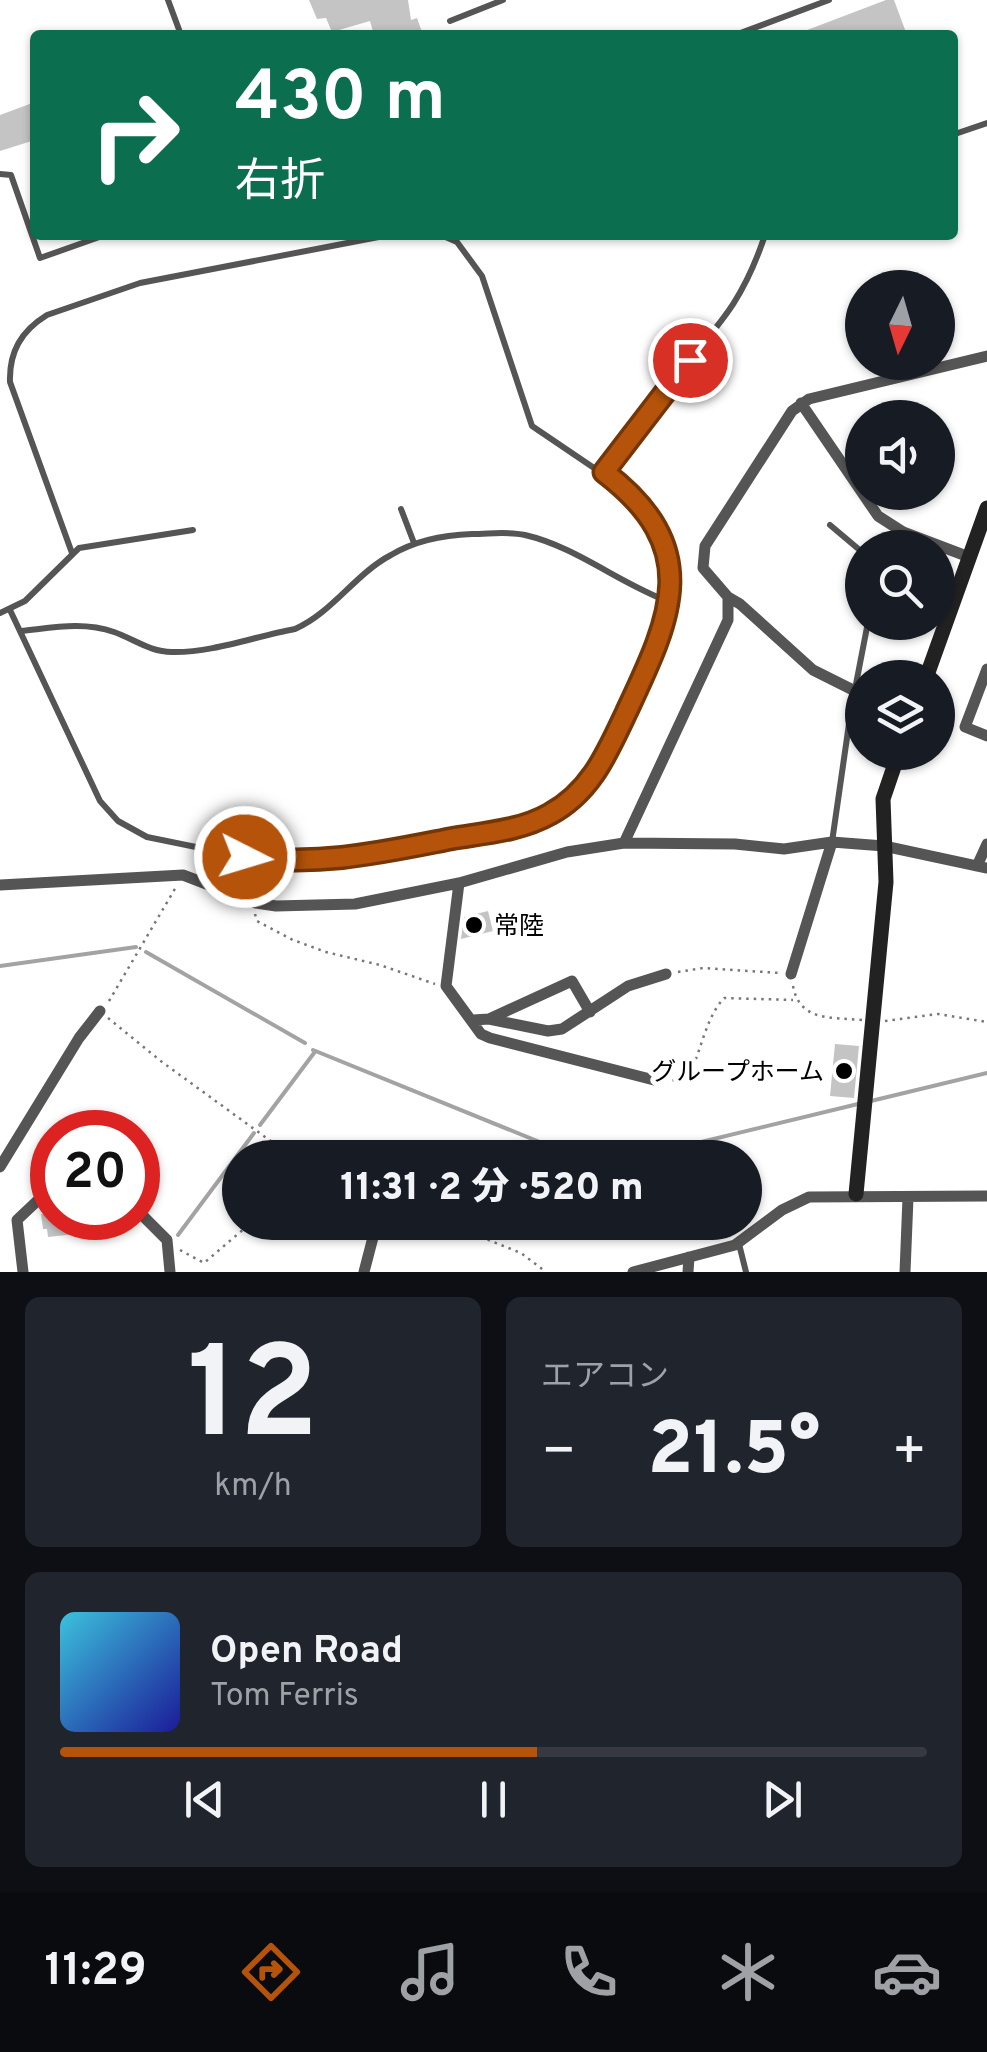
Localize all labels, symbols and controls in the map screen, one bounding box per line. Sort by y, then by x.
text: 430 m [235,56,446,145]
icon: right [70,70,200,200]
text: 右折 [235,155,325,212]
north arrow [845,270,955,380]
map controls [845,270,955,770]
pin [648,318,733,403]
icon: arrive [663,333,718,388]
button: sound [845,400,955,510]
button: search [845,530,955,640]
button: layers [845,660,955,770]
position arrow [193,805,297,909]
place label: 常陸 [494,912,544,944]
marker: 常陸 [463,914,485,936]
place label: グループホーム [651,1058,824,1090]
marker: グループホーム [833,1060,855,1082]
speed limit sign: 20 [30,1110,160,1240]
text: 11:31 · 2 分 · 520 m [340,1165,644,1214]
text: 12 [187,1319,319,1484]
text: エアコン [541,1358,669,1398]
text: 21.5° [648,1406,820,1501]
text: − [541,1419,576,1489]
text: + [892,1419,927,1489]
text: km/h [214,1467,292,1507]
text: Open Road [210,1628,403,1677]
text: Tom Ferris [210,1677,359,1717]
icon: previous [177,1772,232,1827]
icon: pause [466,1772,521,1827]
icon: next [755,1772,810,1827]
icon: directions [236,1937,306,2007]
icon: music [395,1937,465,2007]
icon: phone [554,1937,624,2007]
icon: climate [713,1937,783,2007]
icon: car [872,1937,942,2007]
text: 11:29 [45,1944,147,2001]

